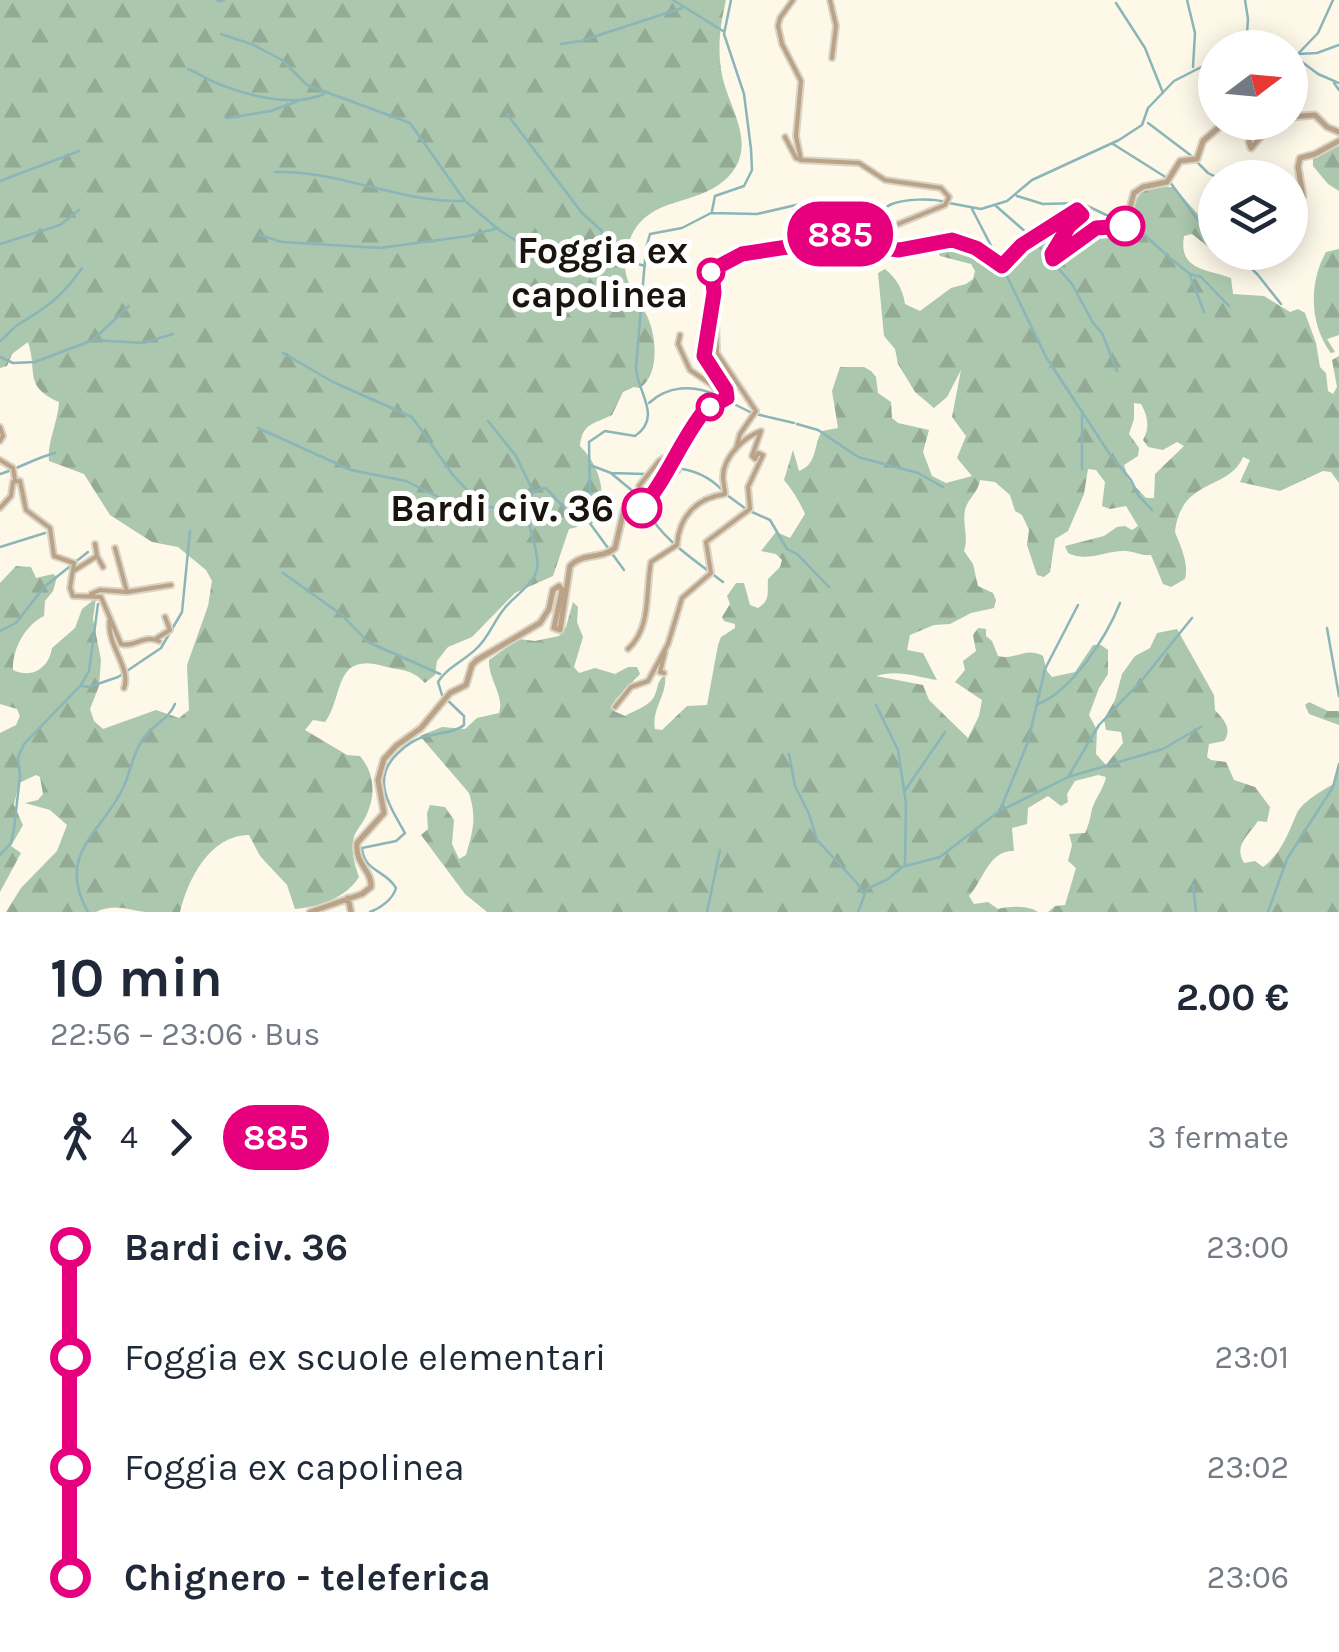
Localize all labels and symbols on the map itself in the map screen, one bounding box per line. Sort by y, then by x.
north arrow [1198,30,1308,140]
line badge: 885 [782,202,898,266]
unlabelled marker [1106,207,1144,245]
place label: Foggia ex capolinea [511,228,688,317]
marker: Foggia ex capolinea [698,259,724,285]
unlabelled marker [697,394,723,420]
place label: Bardi civ. 36 [390,486,614,531]
marker: Bardi civ. 36 [623,489,661,527]

